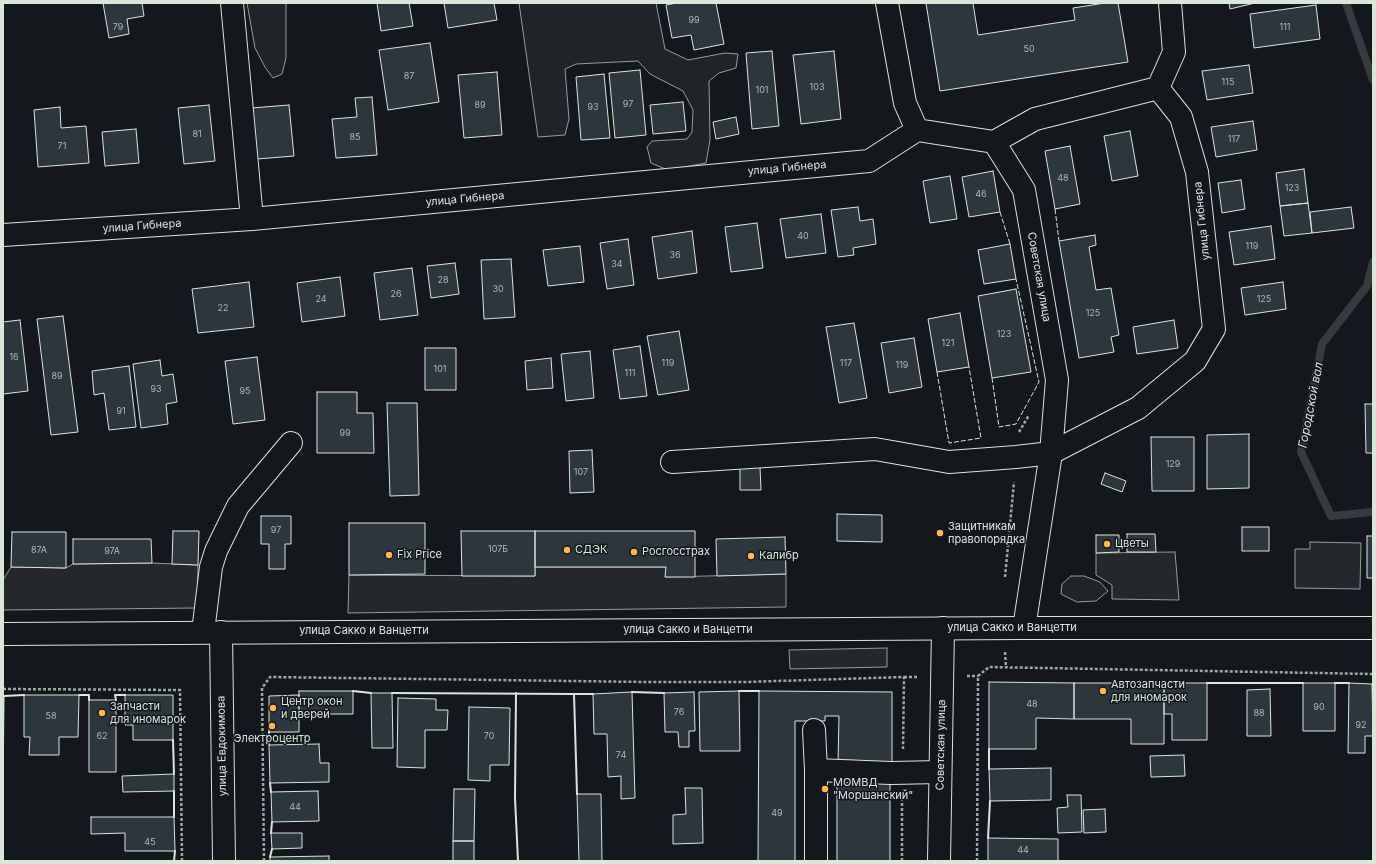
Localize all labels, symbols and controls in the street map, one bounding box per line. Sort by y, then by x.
house number: 99 [688,15,700,25]
house number: 79 [113,22,123,32]
house number: 111 [1280,22,1290,32]
house number: 50 [1023,44,1035,54]
house number: 87 [404,71,414,81]
house number: 115 [1222,77,1234,87]
house number: 103 [810,82,824,92]
house number: 101 [756,85,768,95]
house number: 97 [623,99,633,109]
house number: 89 [474,100,486,110]
house number: 93 [587,102,599,112]
house number: 81 [192,129,202,139]
house number: 85 [349,132,361,142]
house number: 117 [1228,134,1240,144]
house number: 71 [58,141,66,151]
street label: улица Гибнера [747,158,827,178]
house number: 48 [1057,173,1069,183]
street label: улица Гибнера [1191,181,1213,261]
house number: 123 [1285,183,1299,193]
street label: улица Гибнера [425,189,505,209]
house number: 46 [975,189,987,199]
street label: улица Гибнера [102,217,182,235]
house number: 40 [797,231,809,241]
street label: Советская улица [1025,231,1053,323]
house number: 119 [1246,241,1258,251]
house number: 36 [669,250,681,260]
house number: 34 [611,259,623,269]
house number: 28 [437,275,449,285]
house number: 30 [492,284,504,294]
house number: 26 [390,289,402,299]
house number: 24 [315,294,327,304]
house number: 125 [1257,294,1271,304]
house number: 22 [218,303,228,313]
house number: 125 [1086,308,1100,318]
house number: 123 [997,329,1011,339]
house number: 121 [942,338,954,348]
house number: 16 [9,352,19,362]
house number: 119 [662,358,674,368]
house number: 117 [840,358,852,368]
house number: 119 [896,360,908,370]
water label: Городской вал [1296,361,1326,449]
house number: 101 [434,364,446,374]
house number: 111 [625,368,635,378]
house number: 89 [51,371,63,381]
house number: 93 [150,384,162,394]
house number: 95 [239,386,251,396]
house number: 91 [116,406,126,416]
house number: 99 [339,428,351,438]
house number: 129 [1166,459,1180,469]
house number: 107 [574,467,588,477]
place label: Защитникам правопорядка [948,520,1025,546]
house number: 97 [271,525,281,535]
marker: Защитникам правопорядка [935,528,945,538]
place label: Цветы [1115,537,1149,551]
marker: Цветы [1102,539,1112,549]
place label: СДЭК [575,543,607,557]
house number: 107Б [488,544,508,554]
house number: 87А [31,545,47,555]
marker: СДЭК [562,545,572,555]
place label: Росгосстрах [642,545,710,559]
house number: 97А [104,546,120,556]
marker: Росгосстрах [629,547,639,557]
place label: Fix Price [397,548,442,562]
place label: Калибр [759,549,799,563]
marker: Fix Price [384,550,394,560]
marker: Калибр [746,551,756,561]
street label: улица Сакко и Ванцетти [947,621,1077,635]
street label: улица Сакко и Ванцетти [623,623,753,637]
street label: улица Сакко и Ванцетти [299,624,429,638]
place label: Автозапчасти для иномарок [1111,678,1187,704]
marker: Автозапчасти для иномарок [1098,686,1108,696]
place label: Центр окон и дверей [281,695,342,721]
street label: улица Евдокимова [215,696,229,796]
street label: Советская улица [934,699,948,791]
house number: 48 [1026,699,1038,709]
place label: Запчасти для иномарок [110,700,186,726]
house number: 90 [1313,702,1325,712]
marker: Центр окон и дверей [268,703,278,713]
house number: 76 [674,707,684,717]
marker: Запчасти для иномарок [97,708,107,718]
house number: 88 [1253,708,1265,718]
house number: 58 [45,711,57,721]
house number: 92 [1355,720,1367,730]
marker: Электроцентр [267,721,277,731]
house number: 62 [96,731,108,741]
house number: 70 [484,731,494,741]
place label: Электроцентр [234,732,310,746]
house number: 74 [616,750,626,760]
place label: МОМВД "Моршанский" [833,776,913,802]
marker: МОМВД "Моршанский" [820,784,830,794]
house number: 44 [289,802,301,812]
house number: 49 [771,808,783,818]
house number: 45 [144,837,156,847]
house number: 44 [1017,845,1029,855]

